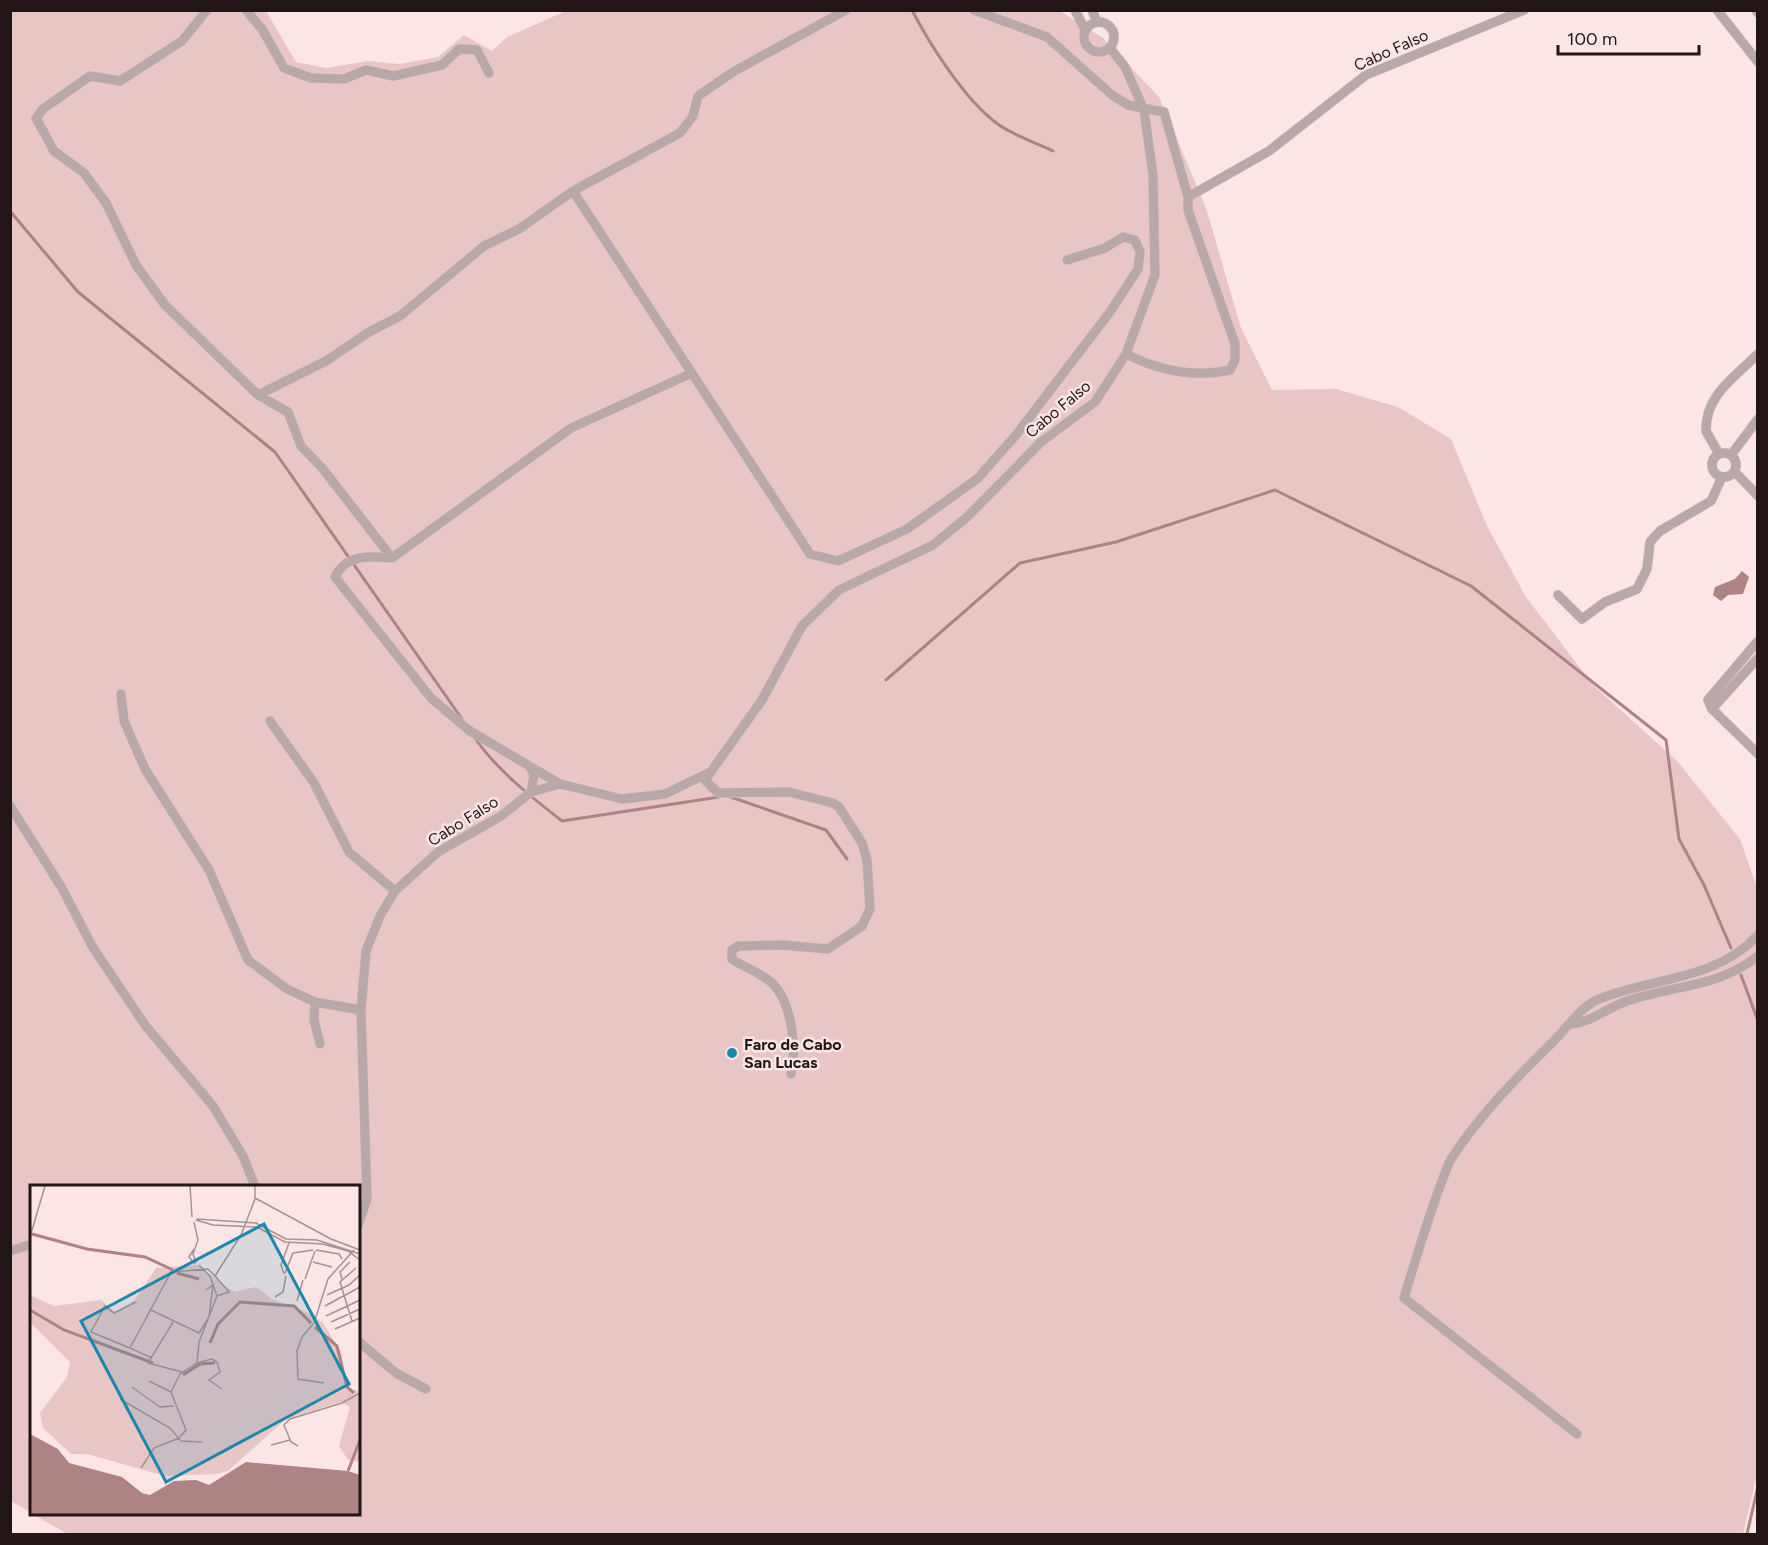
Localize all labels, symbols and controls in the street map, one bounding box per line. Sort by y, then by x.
scale bar [1558,18,1699,56]
street label: Cabo Falso [1351,25,1431,75]
text: 100 m [1567,28,1617,50]
street label: Cabo Falso [1022,376,1094,442]
street label: Cabo Falso [424,792,502,850]
place label: Faro de Cabo San Lucas [744,1035,842,1072]
marker: Faro de Cabo San Lucas [725,1046,739,1060]
inset map [30,1185,360,1515]

